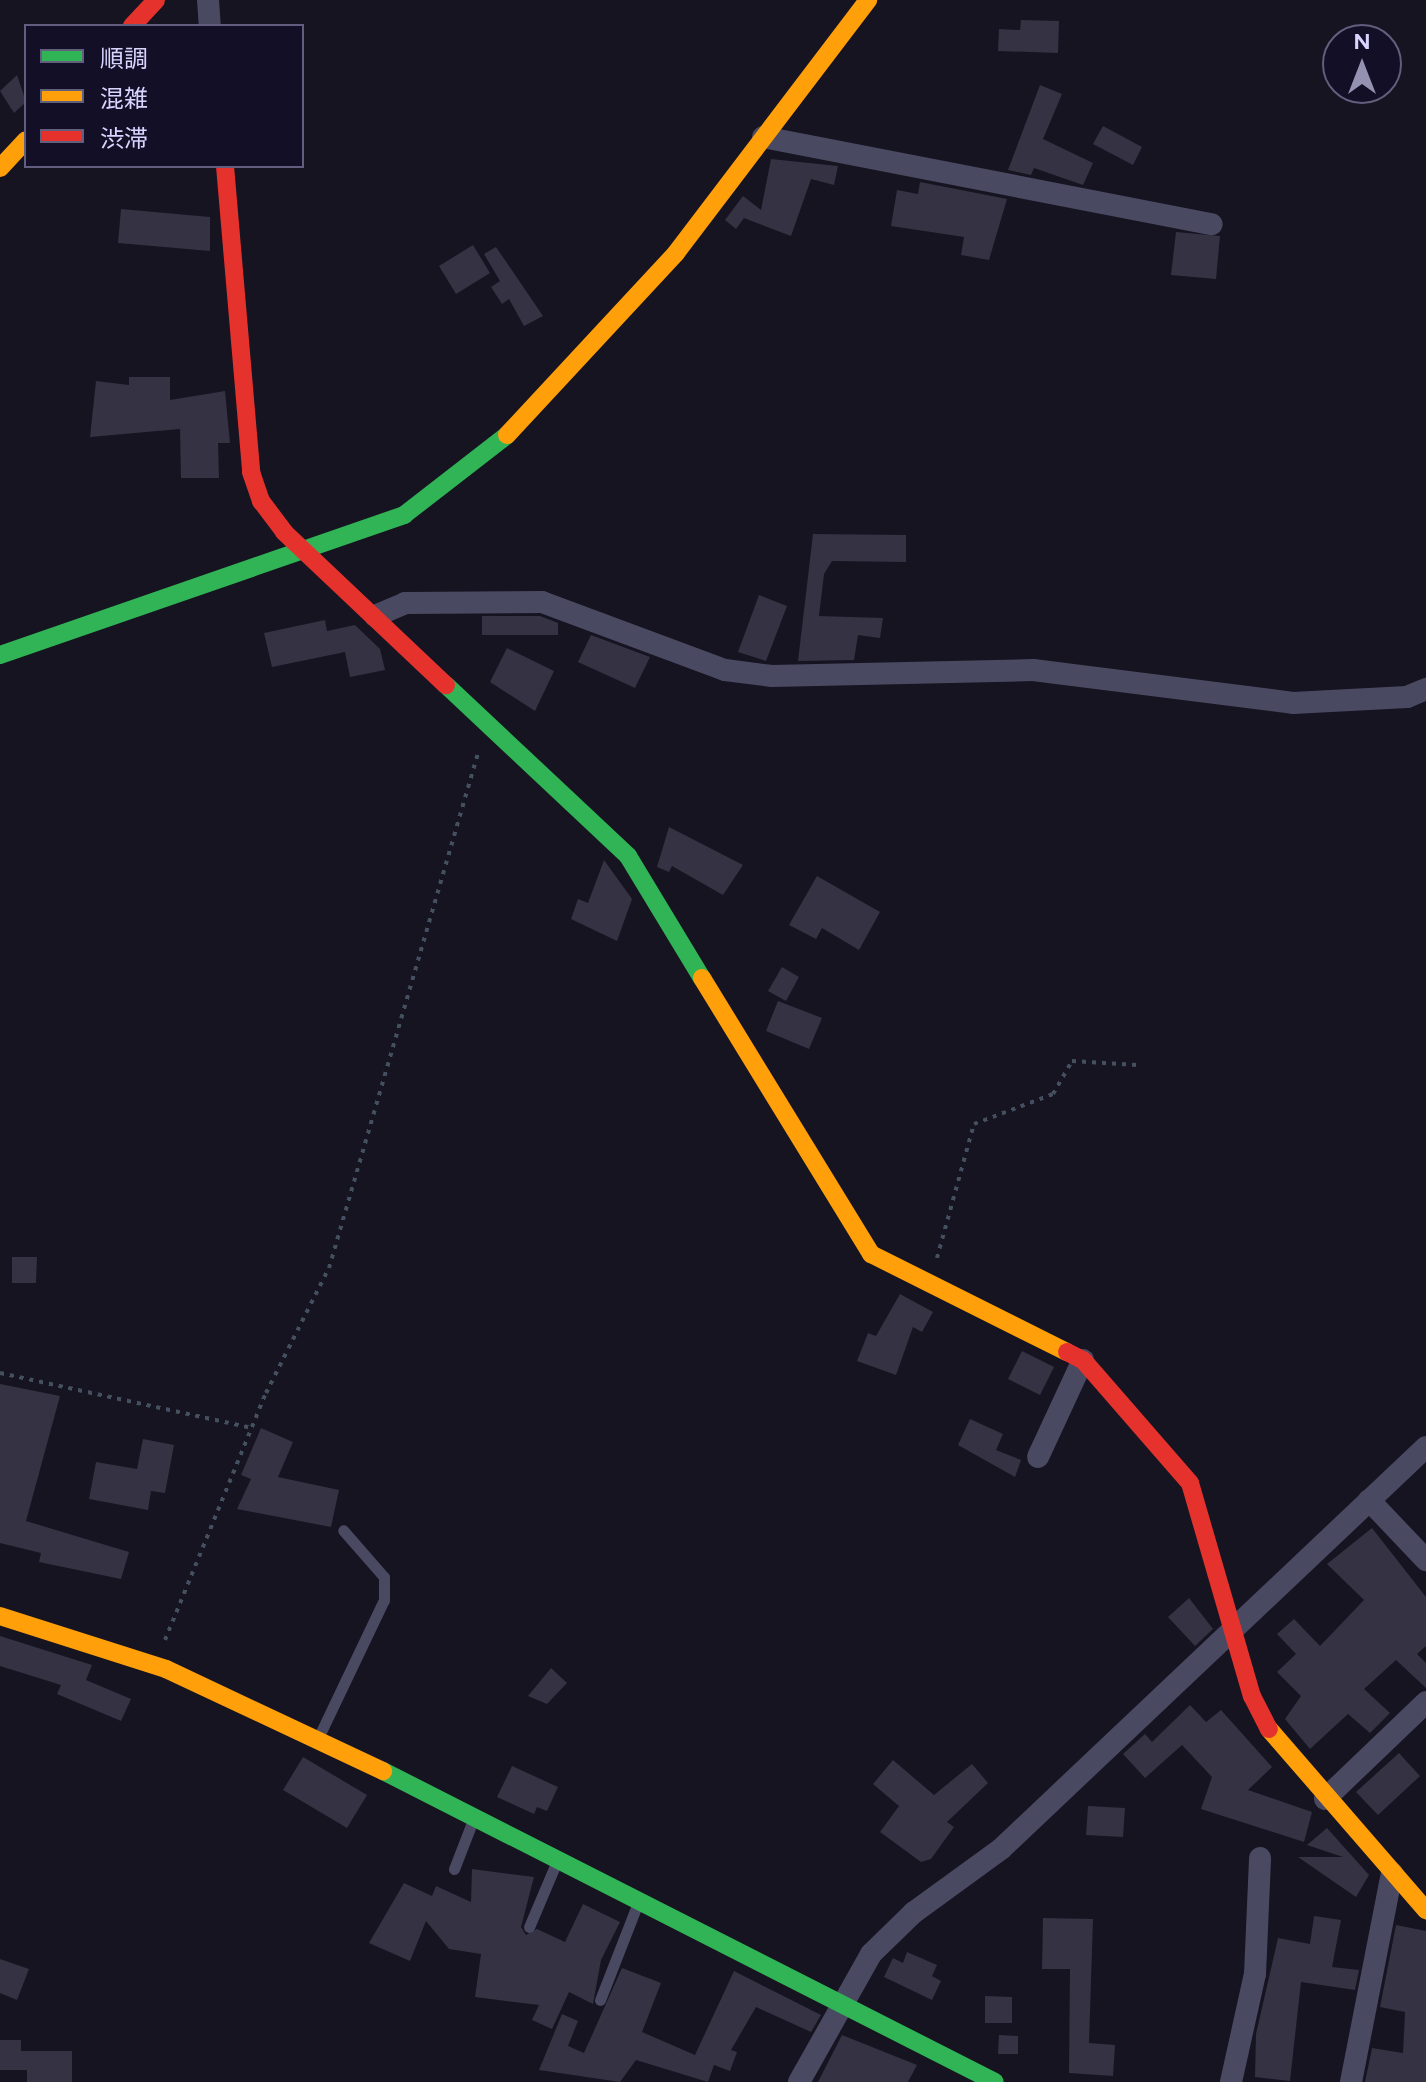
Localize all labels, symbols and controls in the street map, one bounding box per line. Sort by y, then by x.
legend [24,24,304,168]
north arrow [1322,24,1402,104]
text: N [1353,28,1371,55]
text: 順調 [100,44,148,73]
text: 混雑 [100,84,148,113]
text: 渋滞 [100,124,148,153]

